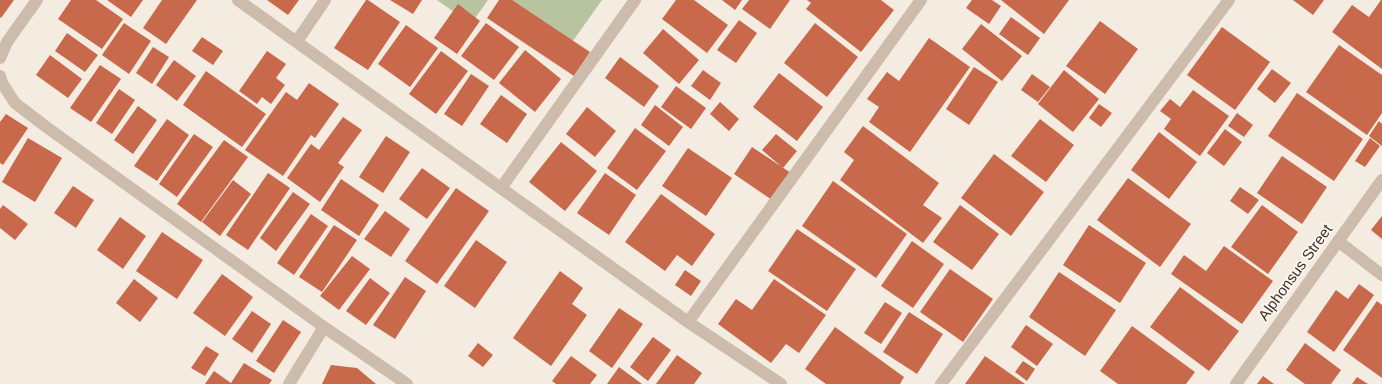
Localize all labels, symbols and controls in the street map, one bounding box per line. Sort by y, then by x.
street label: Alphonsus Street [1255,222,1337,324]

